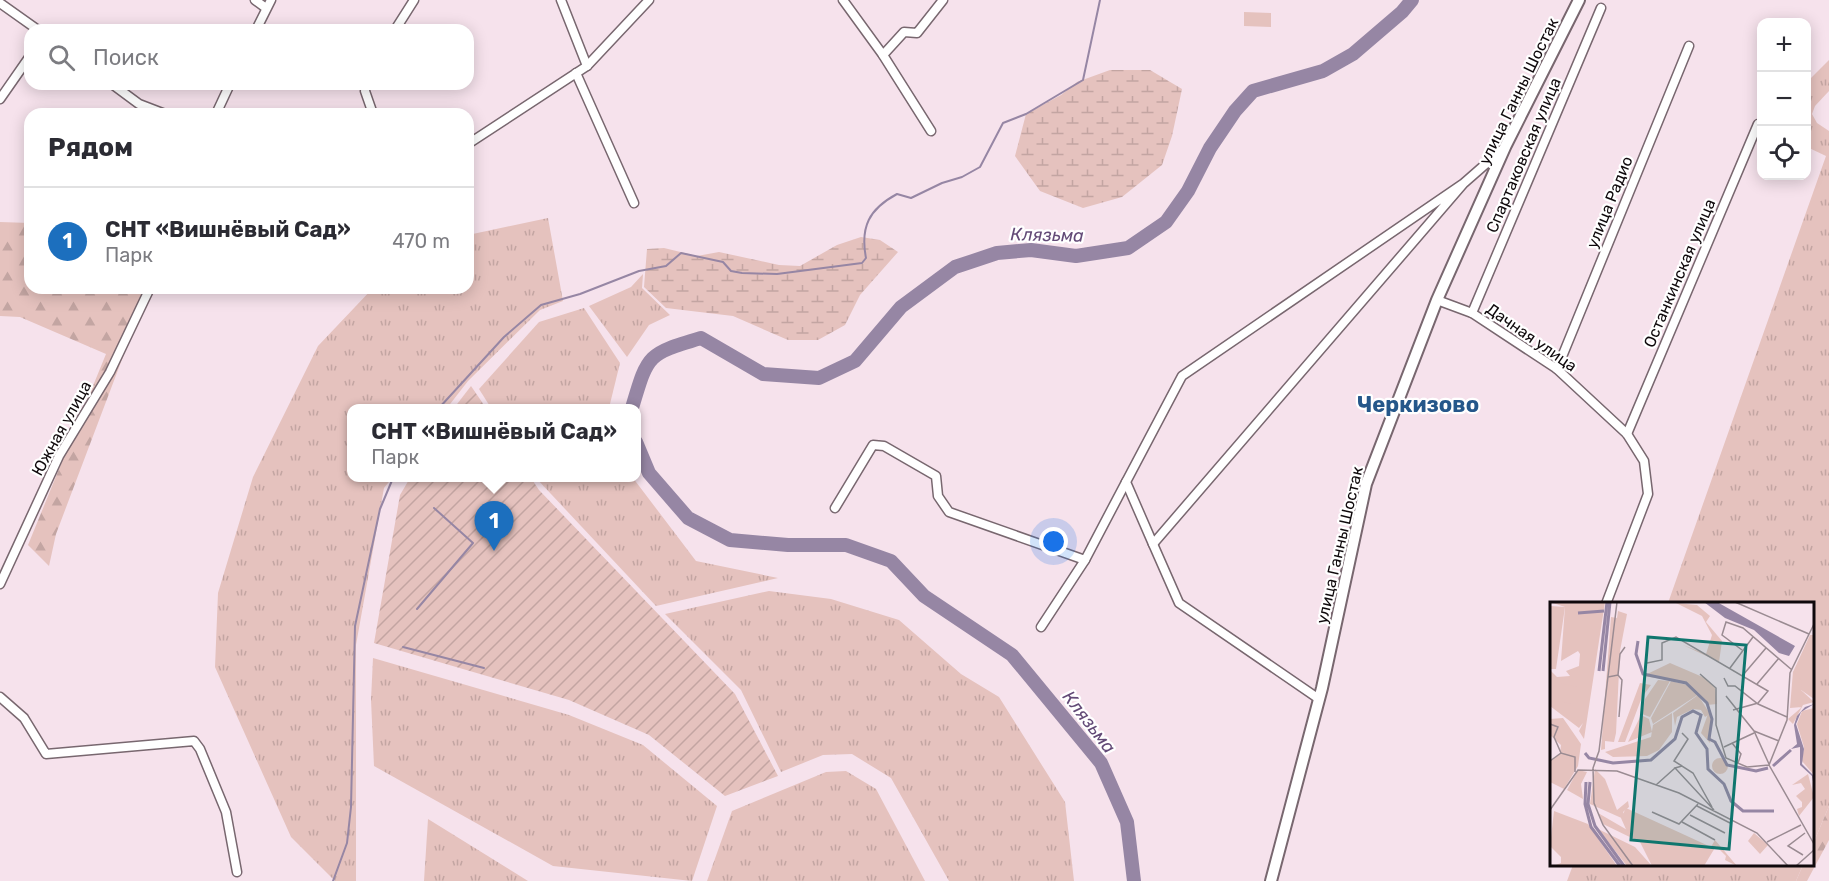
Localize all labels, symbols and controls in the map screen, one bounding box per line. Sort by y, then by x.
street label: улица Ганны Шостак [1475,14,1562,168]
map controls [1757,18,1811,180]
button: + [1757,18,1811,72]
search box [24,24,474,90]
icon: search [45,41,78,74]
text: Поиск [93,44,159,71]
button: − [1757,72,1811,126]
street label: Спартаковская улица [1482,75,1565,236]
button: locate [1757,126,1811,180]
text: Рядом [48,132,133,163]
street label: улица Радио [1582,153,1637,251]
street label: Останкинская улица [1640,196,1719,350]
text: СНТ «Вишнёвый Сад» [105,216,351,243]
water label: Клязьма [1010,223,1084,247]
text: 1 [63,229,72,253]
text: 470 m [392,229,450,253]
text: Парк [105,243,153,267]
street label: Дачная улица [1483,299,1581,376]
street label: Южная улица [28,378,95,479]
district label: Черкизово [1357,391,1479,418]
popup [347,404,641,482]
text: СНТ «Вишнёвый Сад» [371,418,617,445]
text: Парк [371,445,419,469]
street label: улица Ганны Шостак [1312,464,1367,626]
pin: 1 [474,502,514,551]
your location [1039,527,1068,556]
inset map [1550,602,1814,866]
water label: Клязьма [1058,686,1121,758]

